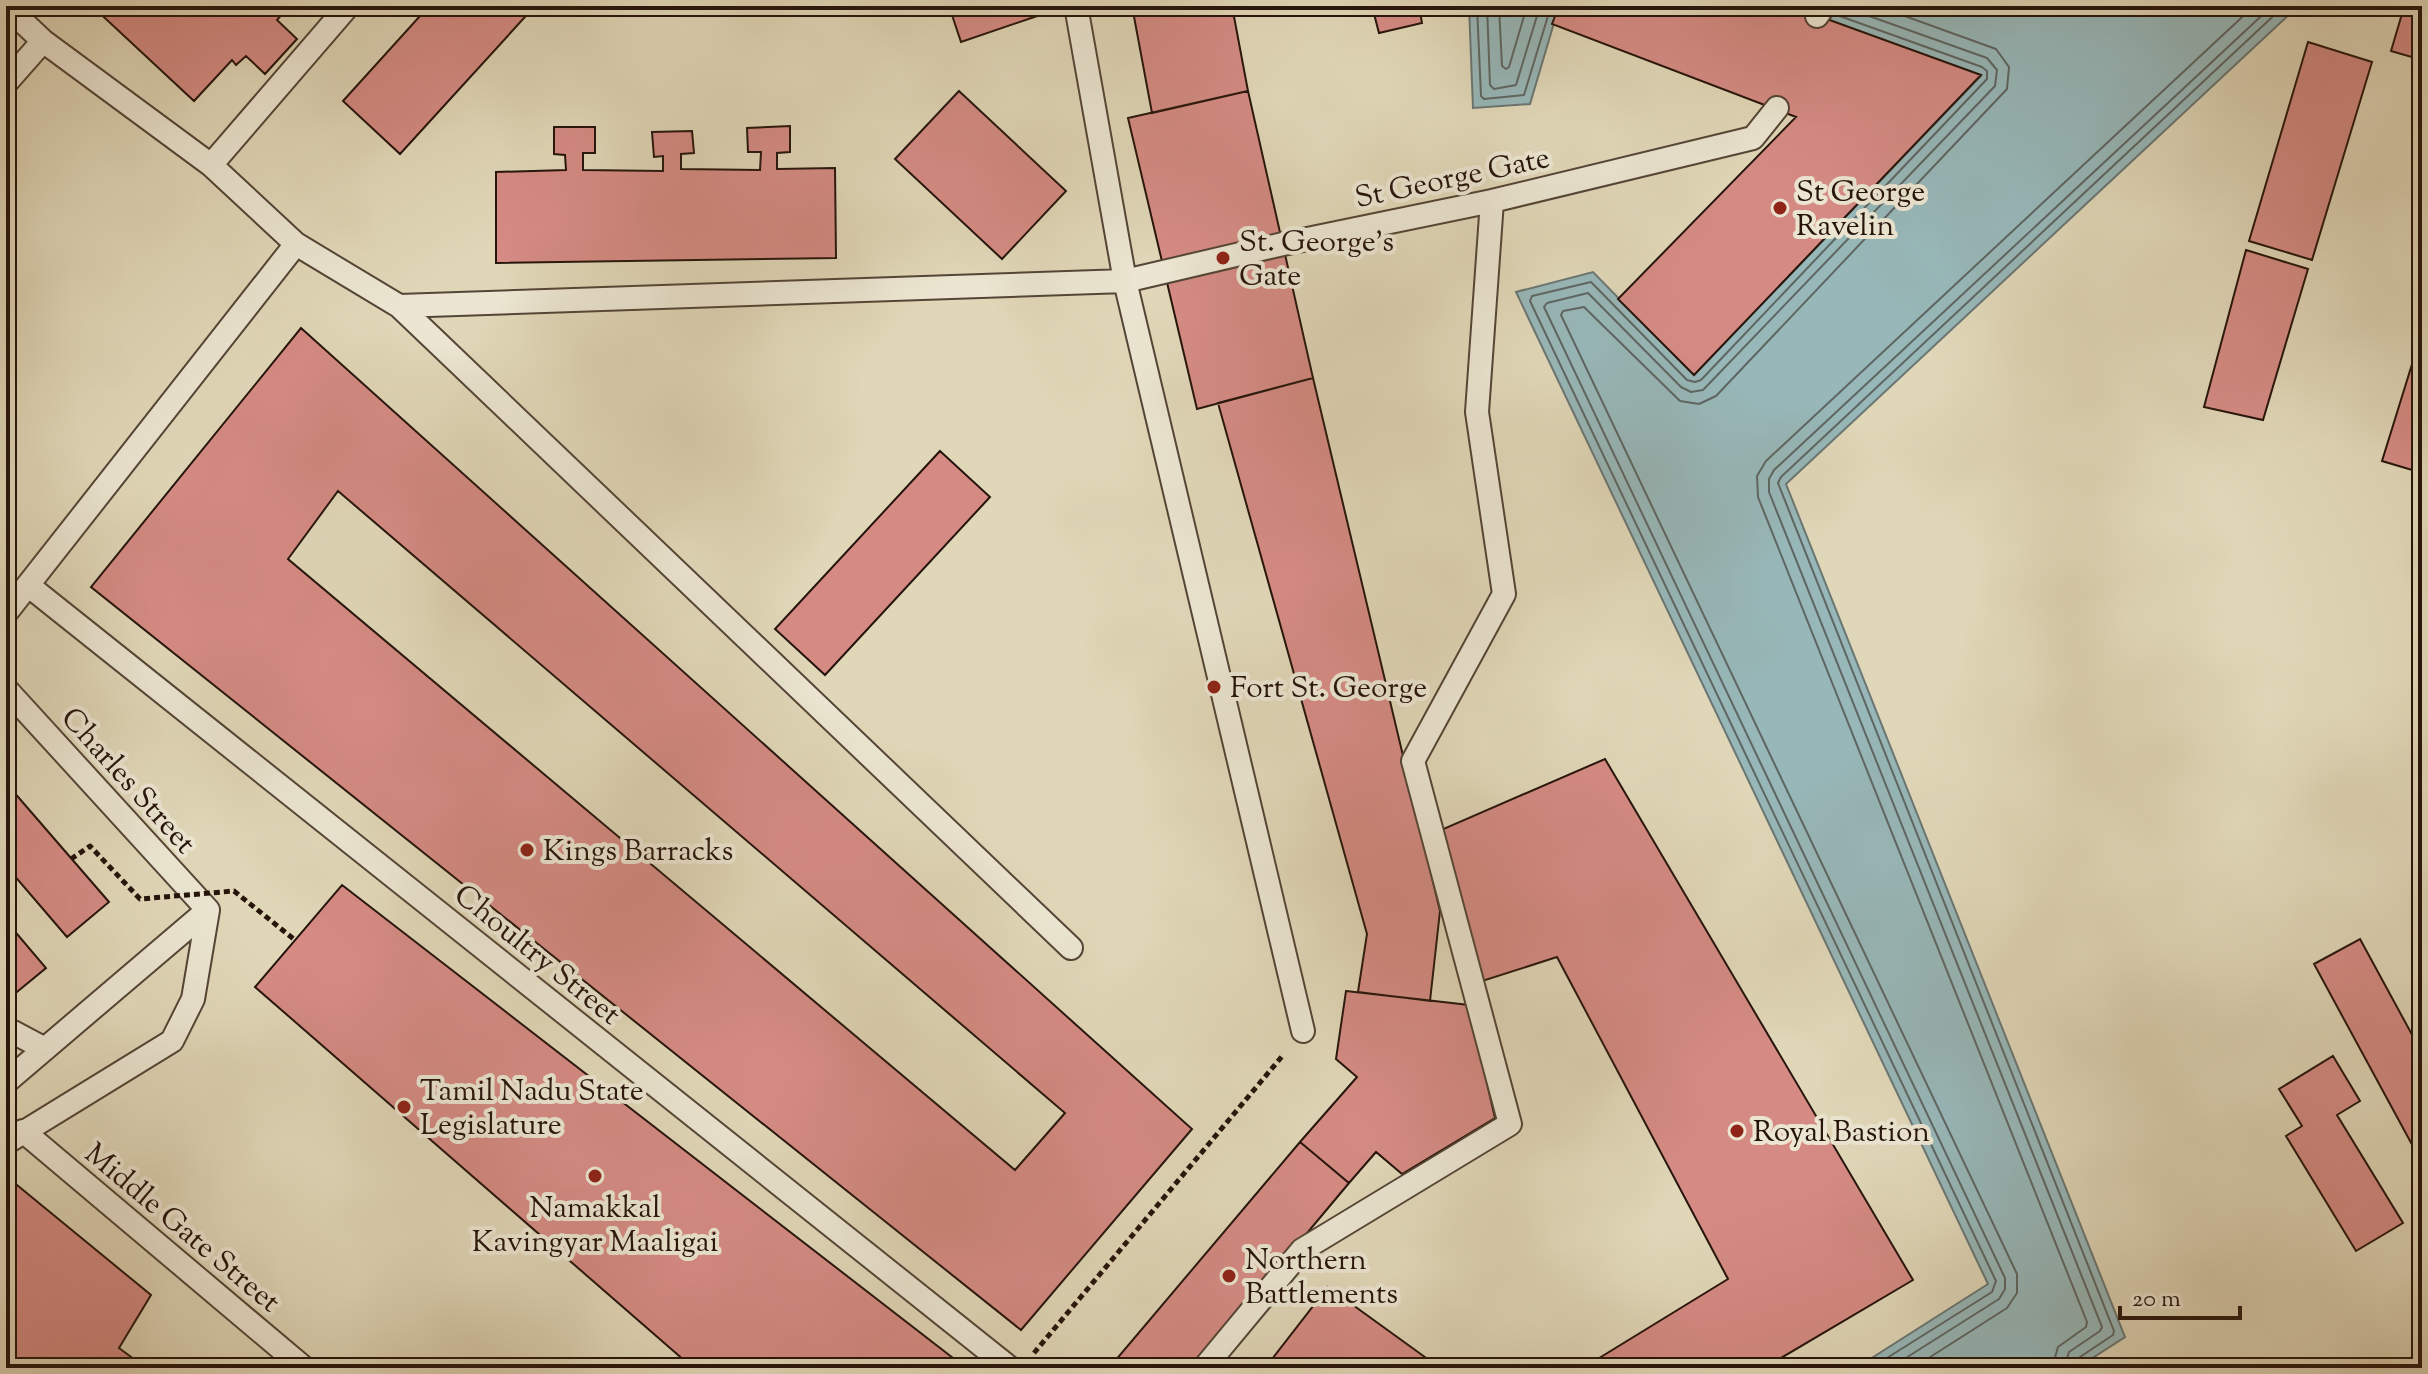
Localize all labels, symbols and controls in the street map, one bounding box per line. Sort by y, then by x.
street label: St George Gate [1351,138,1554,221]
place label: St George Ravelin [1796,172,1925,249]
marker: St George Ravelin [1771,199,1789,217]
place label: St. George's Gate [1239,222,1394,299]
marker: St. George's Gate [1214,249,1232,267]
place label: Fort St. George [1230,668,1427,711]
marker: Fort St. George [1205,678,1223,696]
street label: Charles Street [50,699,205,864]
place label: Kings Barracks [543,831,733,874]
marker: Kings Barracks [518,841,536,859]
street label: Choultry Street [444,875,629,1037]
place label: Tamil Nadu State Legislature [420,1071,644,1148]
marker: Tamil Nadu State Legislature [395,1098,413,1116]
place label: Royal Bastion [1753,1112,1930,1155]
marker: Royal Bastion [1728,1122,1746,1140]
street label: Middle Gate Street [74,1134,289,1324]
marker: Namakkal Kavingyar Maaligai [586,1167,604,1185]
place label: Namakkal Kavingyar Maaligai [472,1188,718,1265]
place label: Northern Battlements [1245,1240,1398,1317]
marker: Northern Battlements [1220,1267,1238,1285]
scale bar [2120,1270,2240,1320]
text: 20 m [2132,1283,2181,1317]

